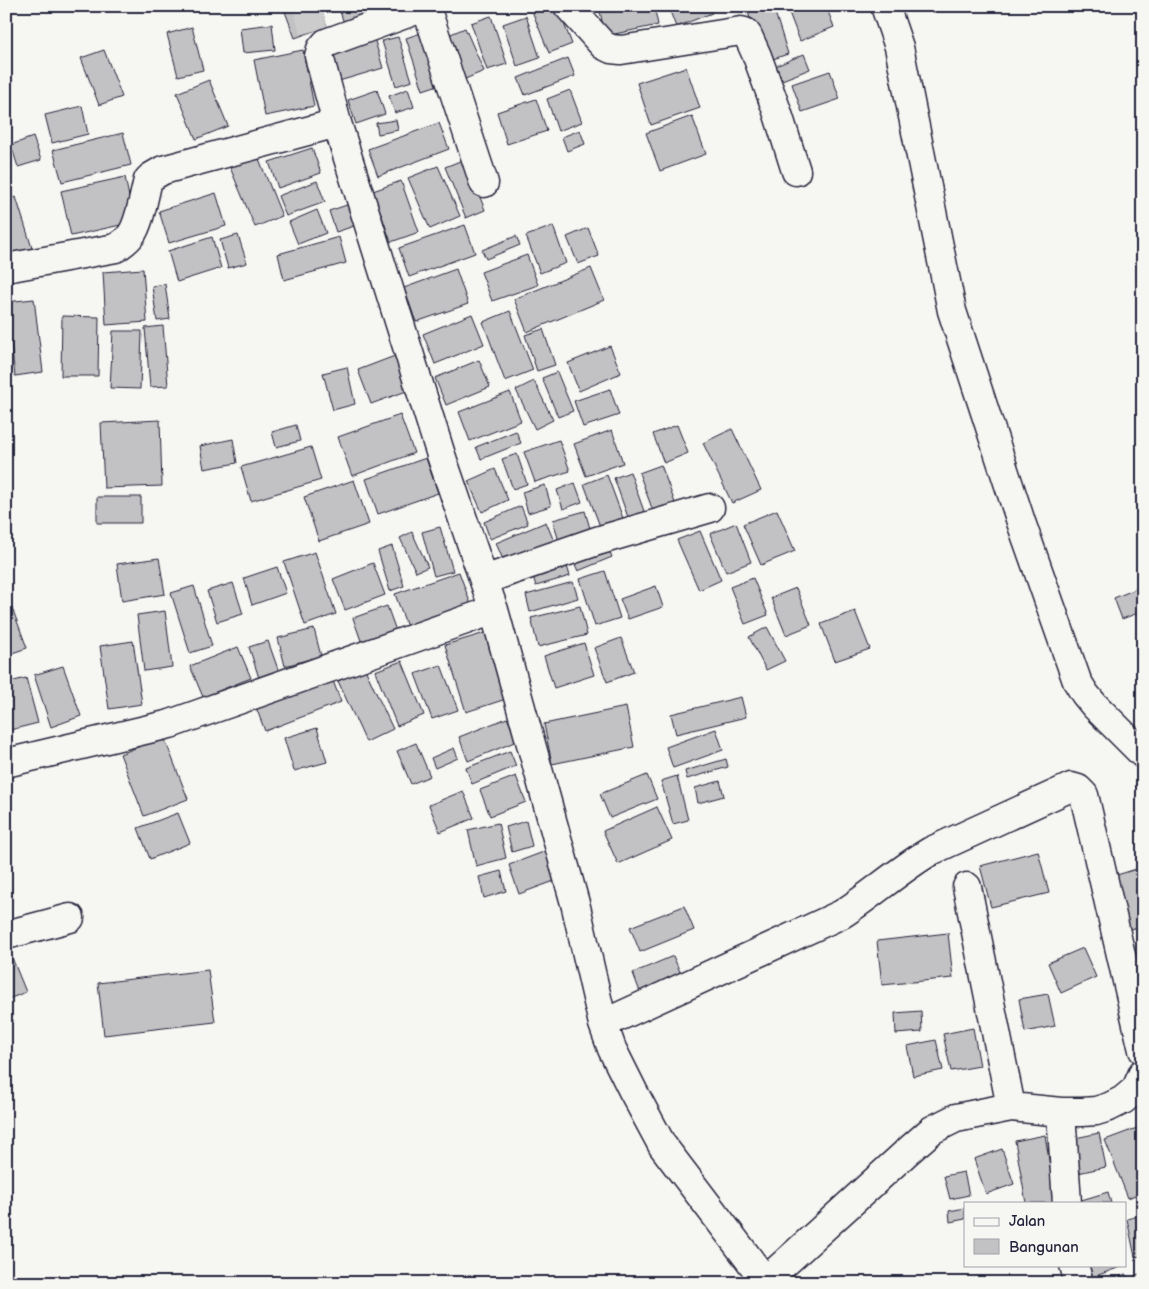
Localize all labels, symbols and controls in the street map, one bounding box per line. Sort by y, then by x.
legend [964,1202,1126,1266]
text: Jalan [1009,1212,1045,1231]
text: Bangunan [1009,1238,1079,1257]

